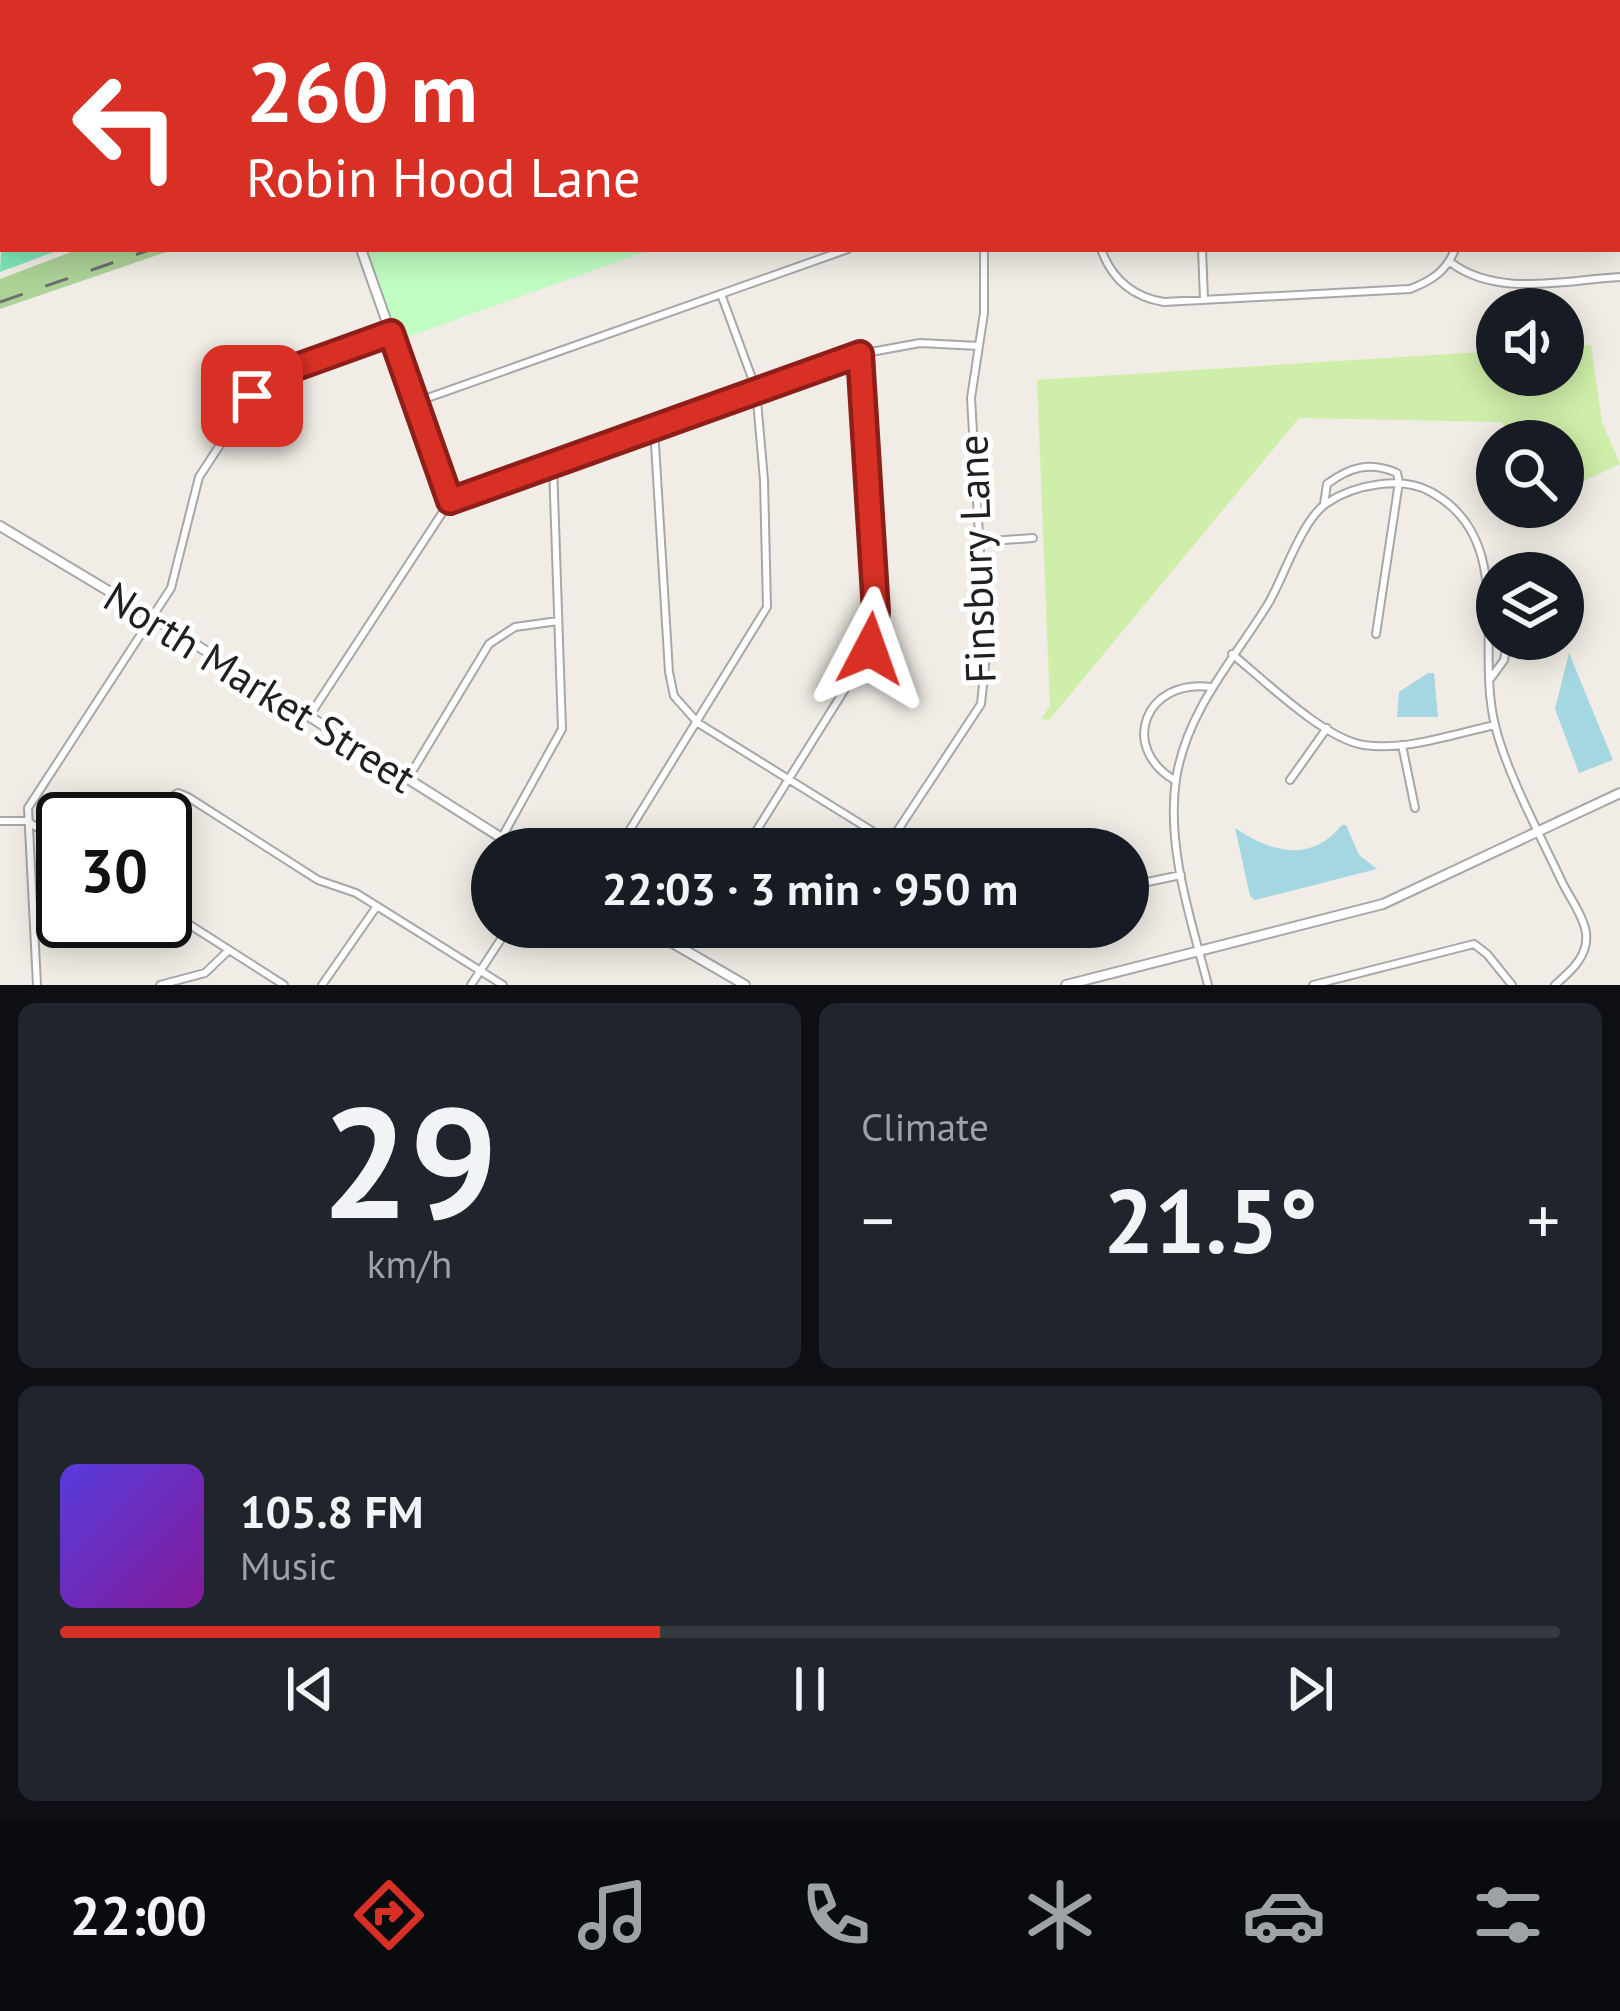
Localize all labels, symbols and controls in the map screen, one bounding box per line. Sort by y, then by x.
text: 260 m [246,36,478,145]
icon: left [48,48,204,204]
text: Robin Hood Lane [246,142,640,212]
map controls [1476,288,1584,660]
button: sound [1476,288,1584,396]
pin [201,345,303,447]
icon: arrive [219,363,285,429]
button: search [1476,420,1584,528]
street label: Finsbury Lane [944,434,1008,684]
button: layers [1476,552,1584,660]
street label: North Market Street [94,569,426,805]
position arrow [807,586,933,712]
speed limit sign: 30 [36,792,192,948]
text: 22:03 · 3 min · 950 m [602,859,1018,917]
text: 29 [321,1059,498,1261]
text: Climate [861,1101,989,1152]
text: 21.5° [1103,1161,1318,1278]
text: − [861,1177,894,1262]
text: + [1527,1177,1560,1262]
text: km/h [367,1238,452,1289]
text: 105.8 FM [240,1482,423,1540]
text: Music [240,1540,336,1591]
icon: previous [277,1656,343,1722]
icon: pause [777,1656,843,1722]
icon: next [1277,1656,1343,1722]
icon: directions [347,1873,431,1957]
icon: music [571,1873,655,1957]
icon: phone [794,1873,878,1957]
icon: climate [1018,1873,1102,1957]
icon: car [1242,1873,1326,1957]
icon: filters [1466,1873,1550,1957]
text: 22:00 [70,1880,207,1950]

